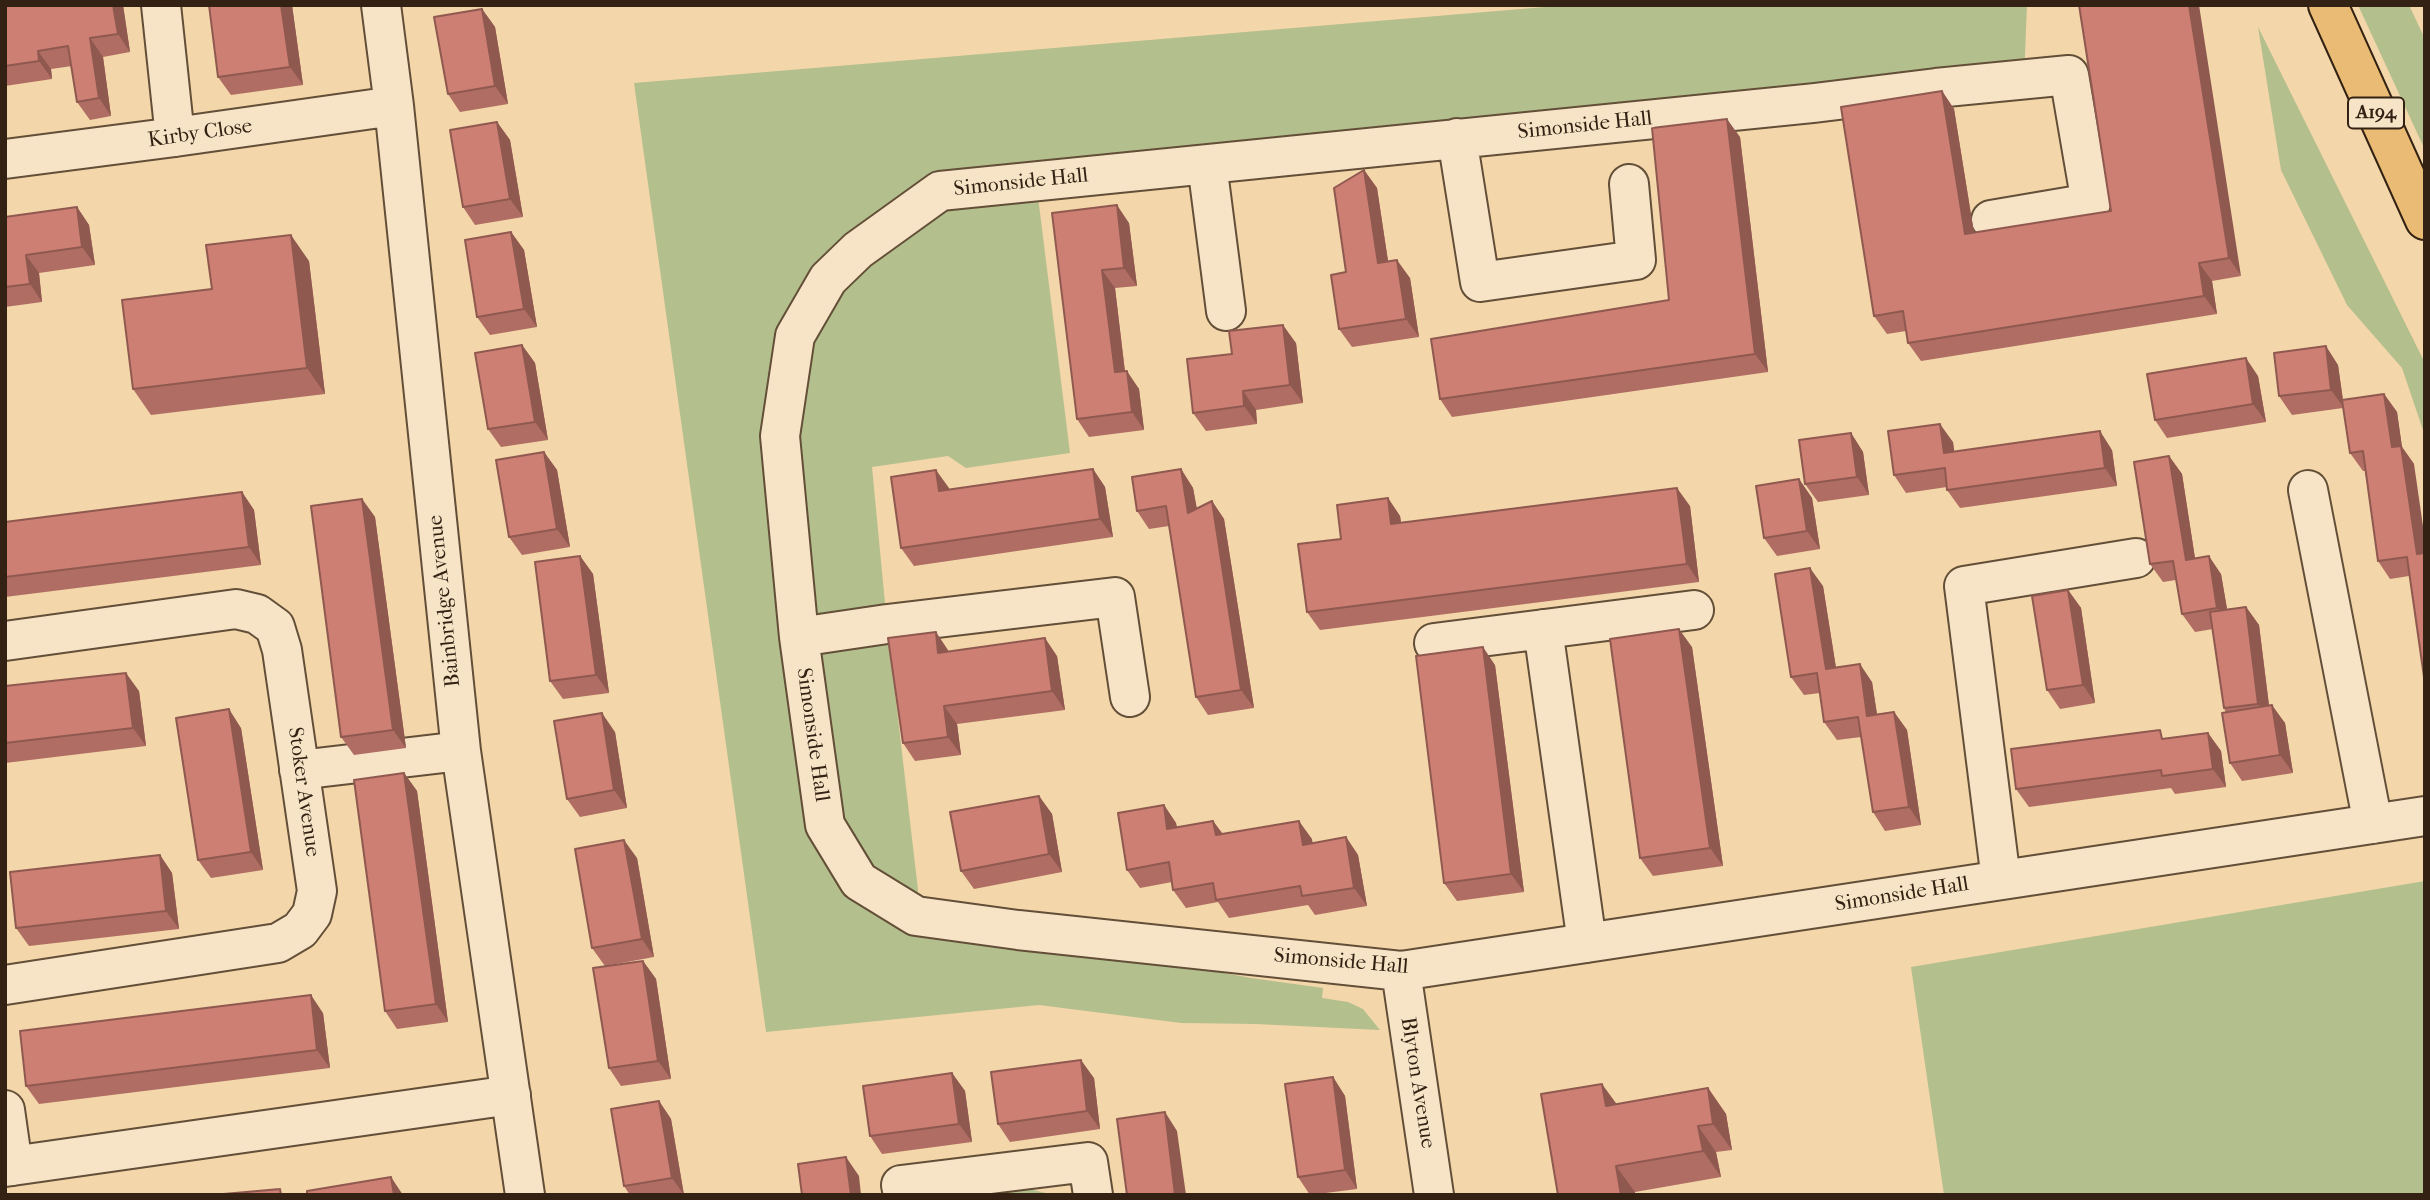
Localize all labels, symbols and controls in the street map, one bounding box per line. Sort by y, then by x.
road number: A194 [2348,97,2404,128]
street label: Simonside Hall [1516,106,1654,146]
street label: Kirby Close [146,114,254,154]
street label: Simonside Hall [952,163,1090,203]
street label: Bainbridge Avenue [423,514,467,688]
street label: Simonside Hall [790,666,834,804]
street label: Stoker Avenue [281,725,325,859]
street label: Simonside Hall [1833,872,1971,918]
street label: Simonside Hall [1273,944,1409,980]
street label: Blyton Avenue [1394,1015,1440,1151]

